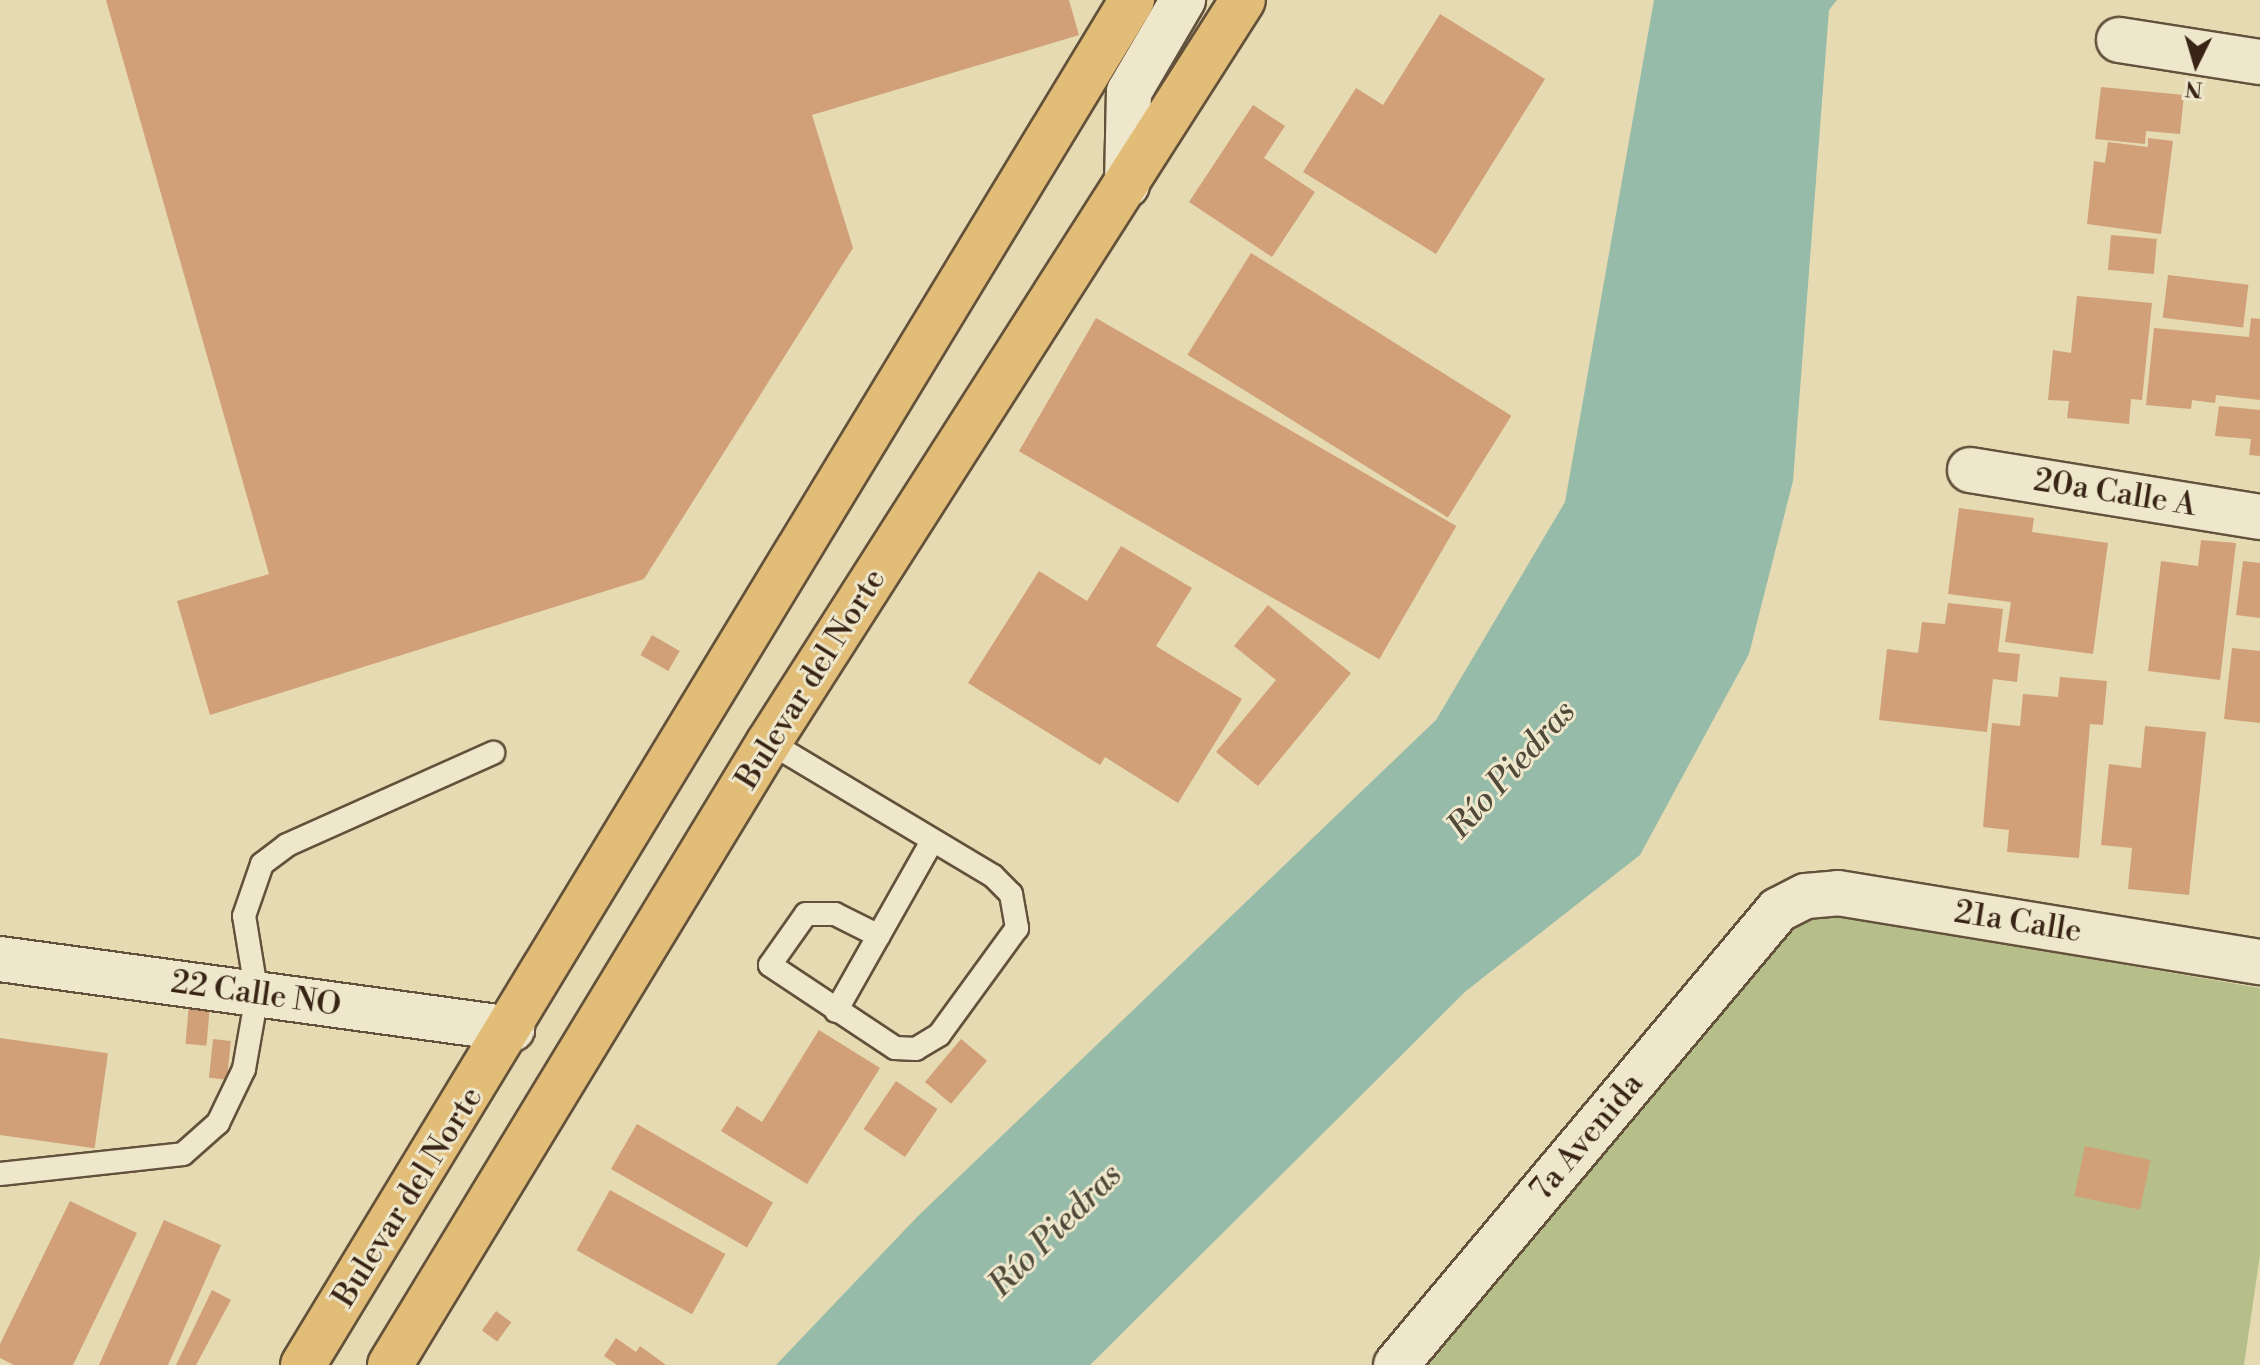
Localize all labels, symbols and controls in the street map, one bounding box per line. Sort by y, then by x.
north arrow [2156,24,2236,104]
text: N [2184,74,2204,103]
street label: 20a Calle A [2031,461,2199,525]
street label: Bulevar del Norte [728,562,894,796]
water label: Río Piedras [1439,693,1585,847]
street label: 21a Calle [1952,893,2084,951]
street label: 22 Calle NO [169,963,343,1025]
street label: 7a Avenida [1523,1065,1651,1209]
street label: Bulevar del Norte [325,1080,491,1314]
water label: Río Piedras [981,1156,1131,1306]

